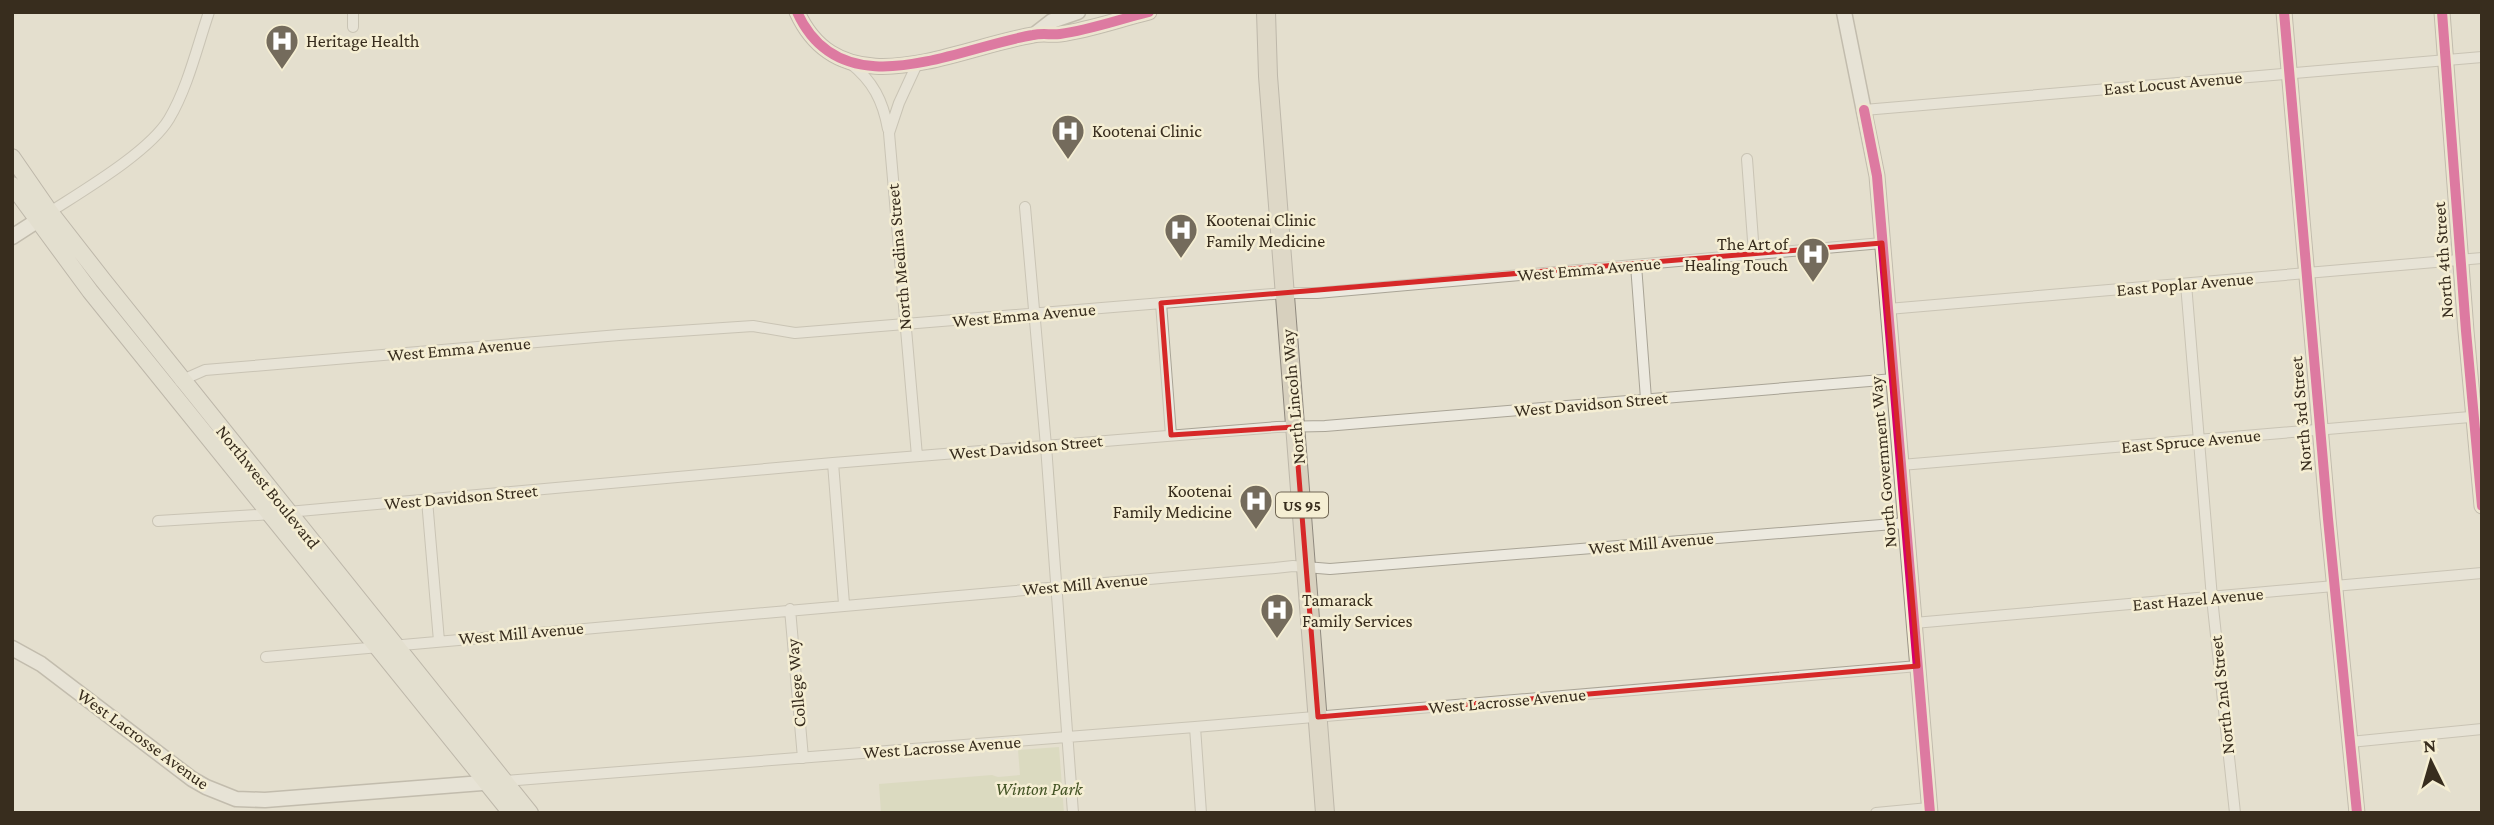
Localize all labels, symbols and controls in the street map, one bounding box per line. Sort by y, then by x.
hospital icon: Heritage Health [263,22,301,71]
place label: Heritage Health [306,31,420,51]
street label: East Locust Avenue [2103,67,2243,99]
hospital icon: Kootenai Clinic [1049,112,1087,161]
place label: Kootenai Clinic [1092,121,1202,141]
street label: North Medina Street [883,182,915,331]
street label: North 4th Street [2429,200,2457,319]
place label: Kootenai Clinic Family Medicine [1206,210,1325,251]
hospital icon: Kootenai Clinic Family Medicine [1162,211,1200,260]
place label: The Art of Healing Touch [1684,234,1790,275]
hospital icon: The Art of Healing Touch [1794,235,1832,284]
street label: West Emma Avenue [1517,253,1661,285]
street label: East Poplar Avenue [2116,268,2254,300]
street label: West Emma Avenue [952,299,1096,331]
street label: North Lincoln Way [1277,328,1309,465]
street label: West Emma Avenue [387,333,531,365]
street label: North 3rd Street [2286,355,2316,472]
street label: North Government Way [1865,375,1900,549]
street label: West Davidson Street [1513,387,1670,421]
street label: Northwest Boulevard [212,421,324,553]
street label: East Spruce Avenue [2120,425,2262,457]
street label: West Davidson Street [948,430,1105,464]
street label: West Davidson Street [383,480,540,514]
place label: Kootenai Family Medicine [1113,481,1232,522]
hospital icon: Kootenai Family Medicine [1237,482,1275,531]
road number: US 95 [1276,492,1328,518]
street label: West Mill Avenue [1588,528,1715,558]
street label: West Mill Avenue [1022,569,1149,599]
street label: East Hazel Avenue [2132,583,2264,615]
place label: Tamarack Family Services [1302,590,1413,631]
hospital icon: Tamarack Family Services [1258,591,1296,640]
street label: West Mill Avenue [458,618,585,648]
street label: North 2nd Street [2206,634,2238,755]
street label: College Way [782,637,810,728]
street label: West Lacrosse Avenue [73,684,213,794]
street label: West Lacrosse Avenue [1427,684,1587,718]
north arrow [2396,727,2466,797]
street label: West Lacrosse Avenue [862,731,1022,762]
text: N [2422,735,2437,757]
park label: Winton Park [996,779,1084,799]

